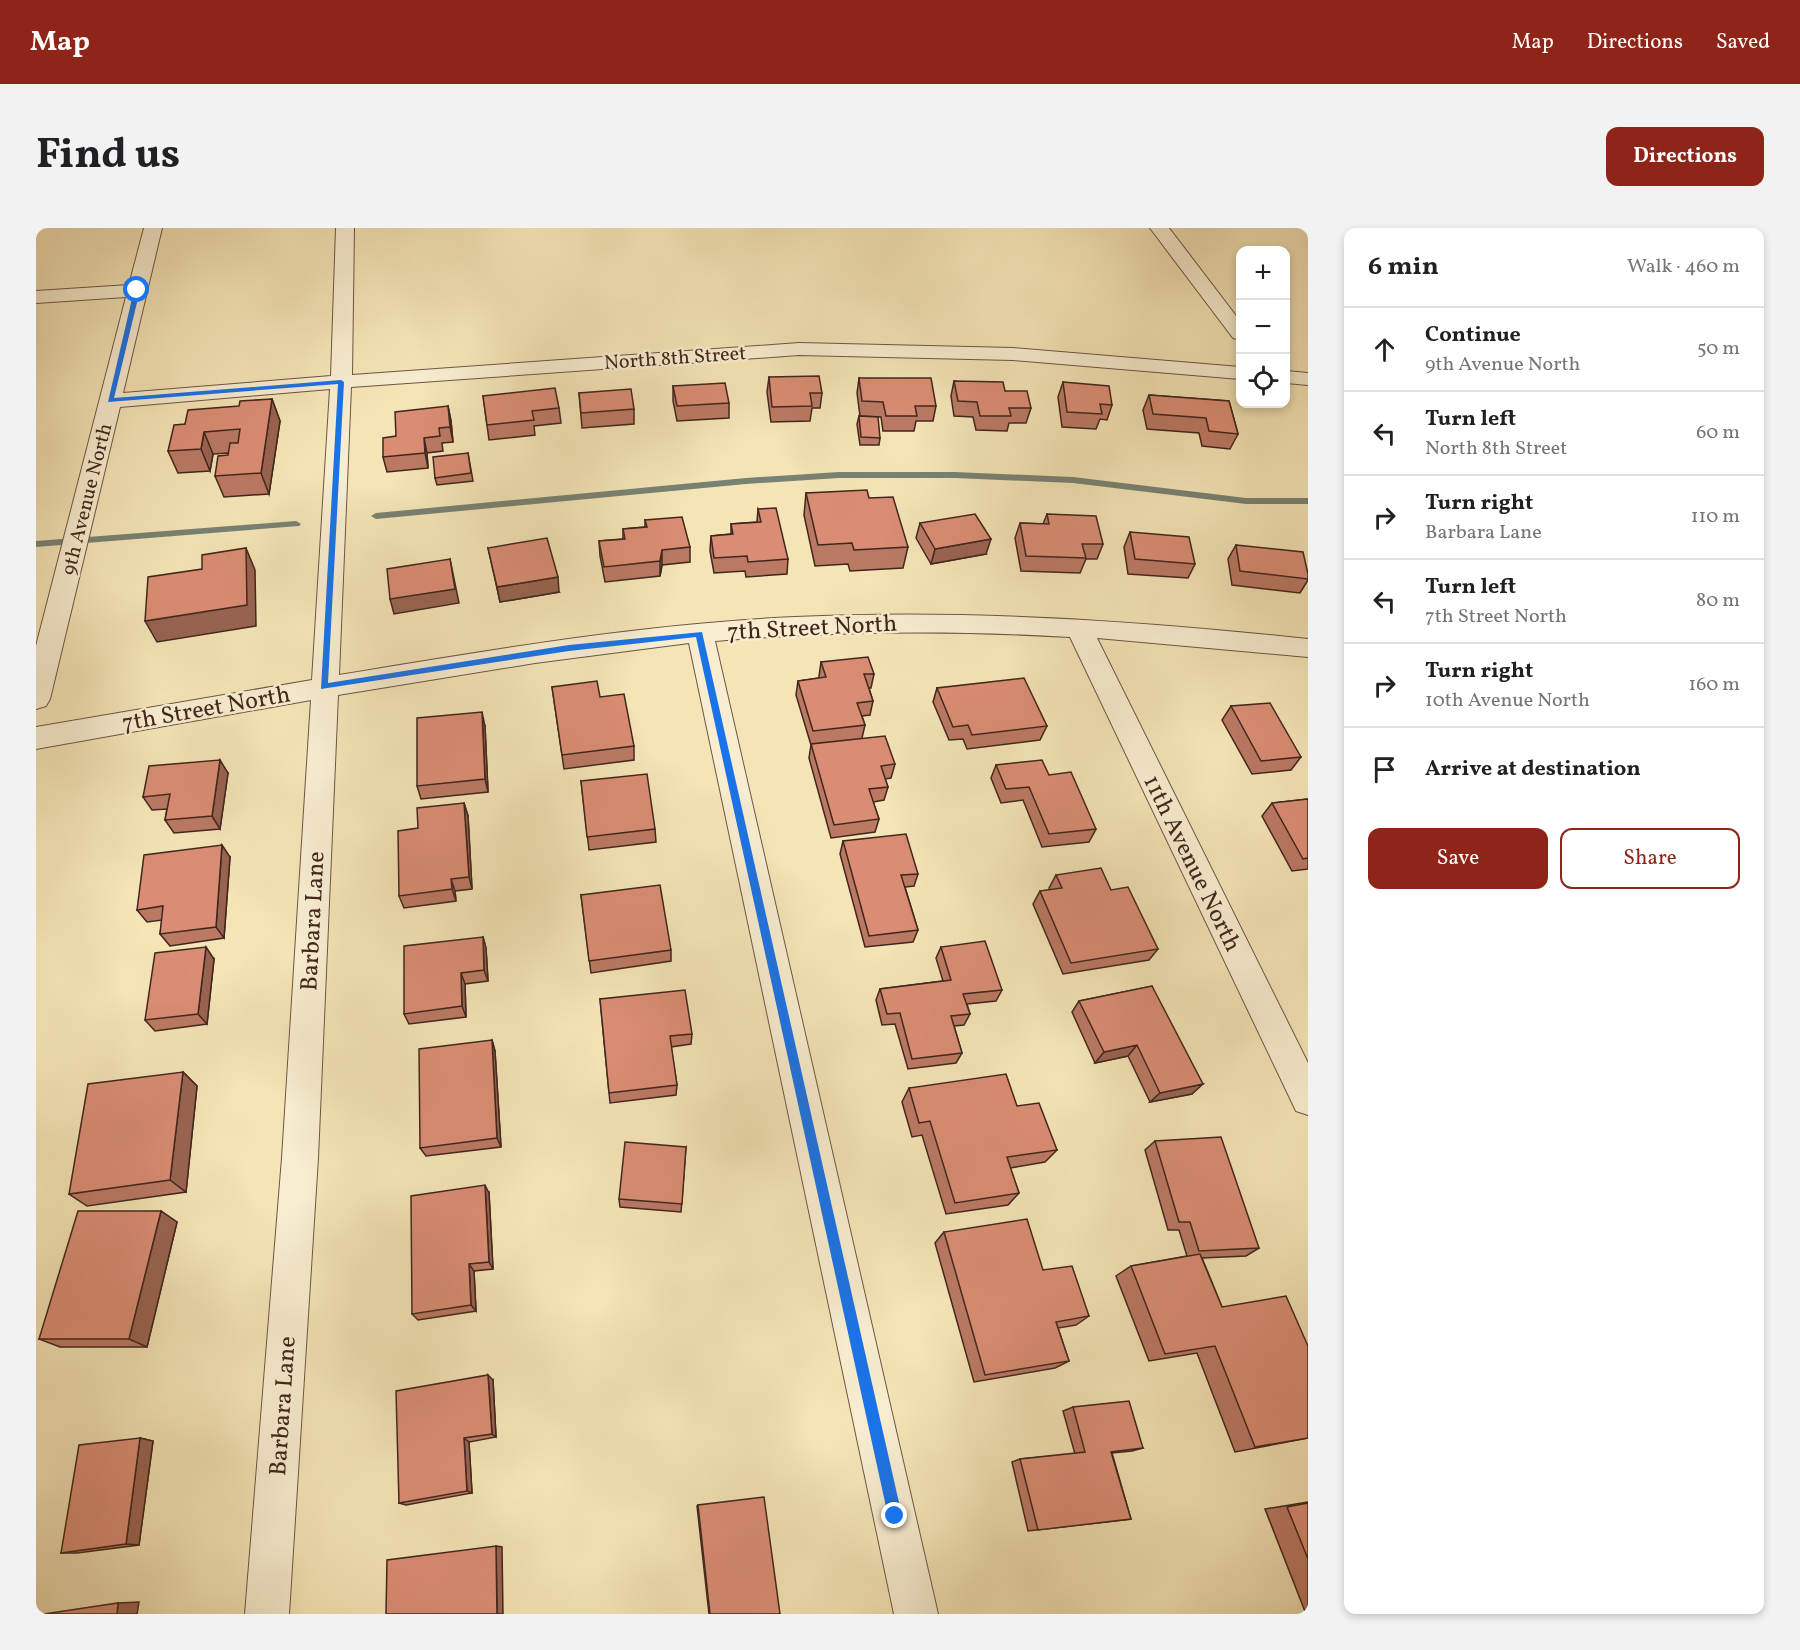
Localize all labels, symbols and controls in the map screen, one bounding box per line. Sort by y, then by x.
text: Map [30,23,90,62]
text: Map [1512,28,1554,57]
text: Directions [1587,28,1683,57]
text: Saved [1716,28,1770,57]
text: Find us [36,127,180,186]
button: Directions [1606,127,1764,186]
map controls [1236,246,1290,408]
button: + [1236,246,1290,300]
text: 6 min [1368,249,1439,285]
text: Walk · 460 m [1627,253,1740,281]
route start [123,276,149,302]
button: − [1236,300,1290,354]
text: Continue [1425,320,1521,351]
icon: ahead [1368,333,1401,366]
text: 50 m [1697,335,1740,363]
street label: North 8th Street [603,340,747,378]
text: 9th Avenue North [1425,351,1581,379]
button: locate [1236,354,1290,408]
text: Turn left [1425,404,1516,435]
icon: left [1368,417,1401,450]
text: 60 m [1696,419,1740,447]
street label: 9th Avenue North [56,421,120,578]
text: North 8th Street [1425,435,1567,463]
text: Turn right [1425,488,1533,519]
icon: right [1368,501,1401,534]
text: 110 m [1691,503,1740,531]
text: Barbara Lane [1425,519,1542,547]
text: Turn left [1425,572,1516,603]
icon: left [1368,585,1401,618]
text: 80 m [1696,587,1740,615]
text: 7th Street North [1425,603,1567,631]
street label: 7th Street North [726,608,898,650]
text: Turn right [1425,656,1533,687]
icon: right [1368,669,1401,702]
text: 160 m [1688,671,1740,699]
street label: 7th Street North [120,678,293,741]
text: 10th Avenue North [1425,687,1590,715]
icon: arrive [1368,753,1401,786]
text: Arrive at destination [1425,754,1641,785]
street label: 11th Avenue North [1134,770,1249,958]
button: Save [1368,828,1548,889]
button: Share [1560,828,1740,889]
street label: Barbara Lane [293,850,335,992]
street label: Barbara Lane [262,1335,306,1477]
route end [881,1502,907,1528]

